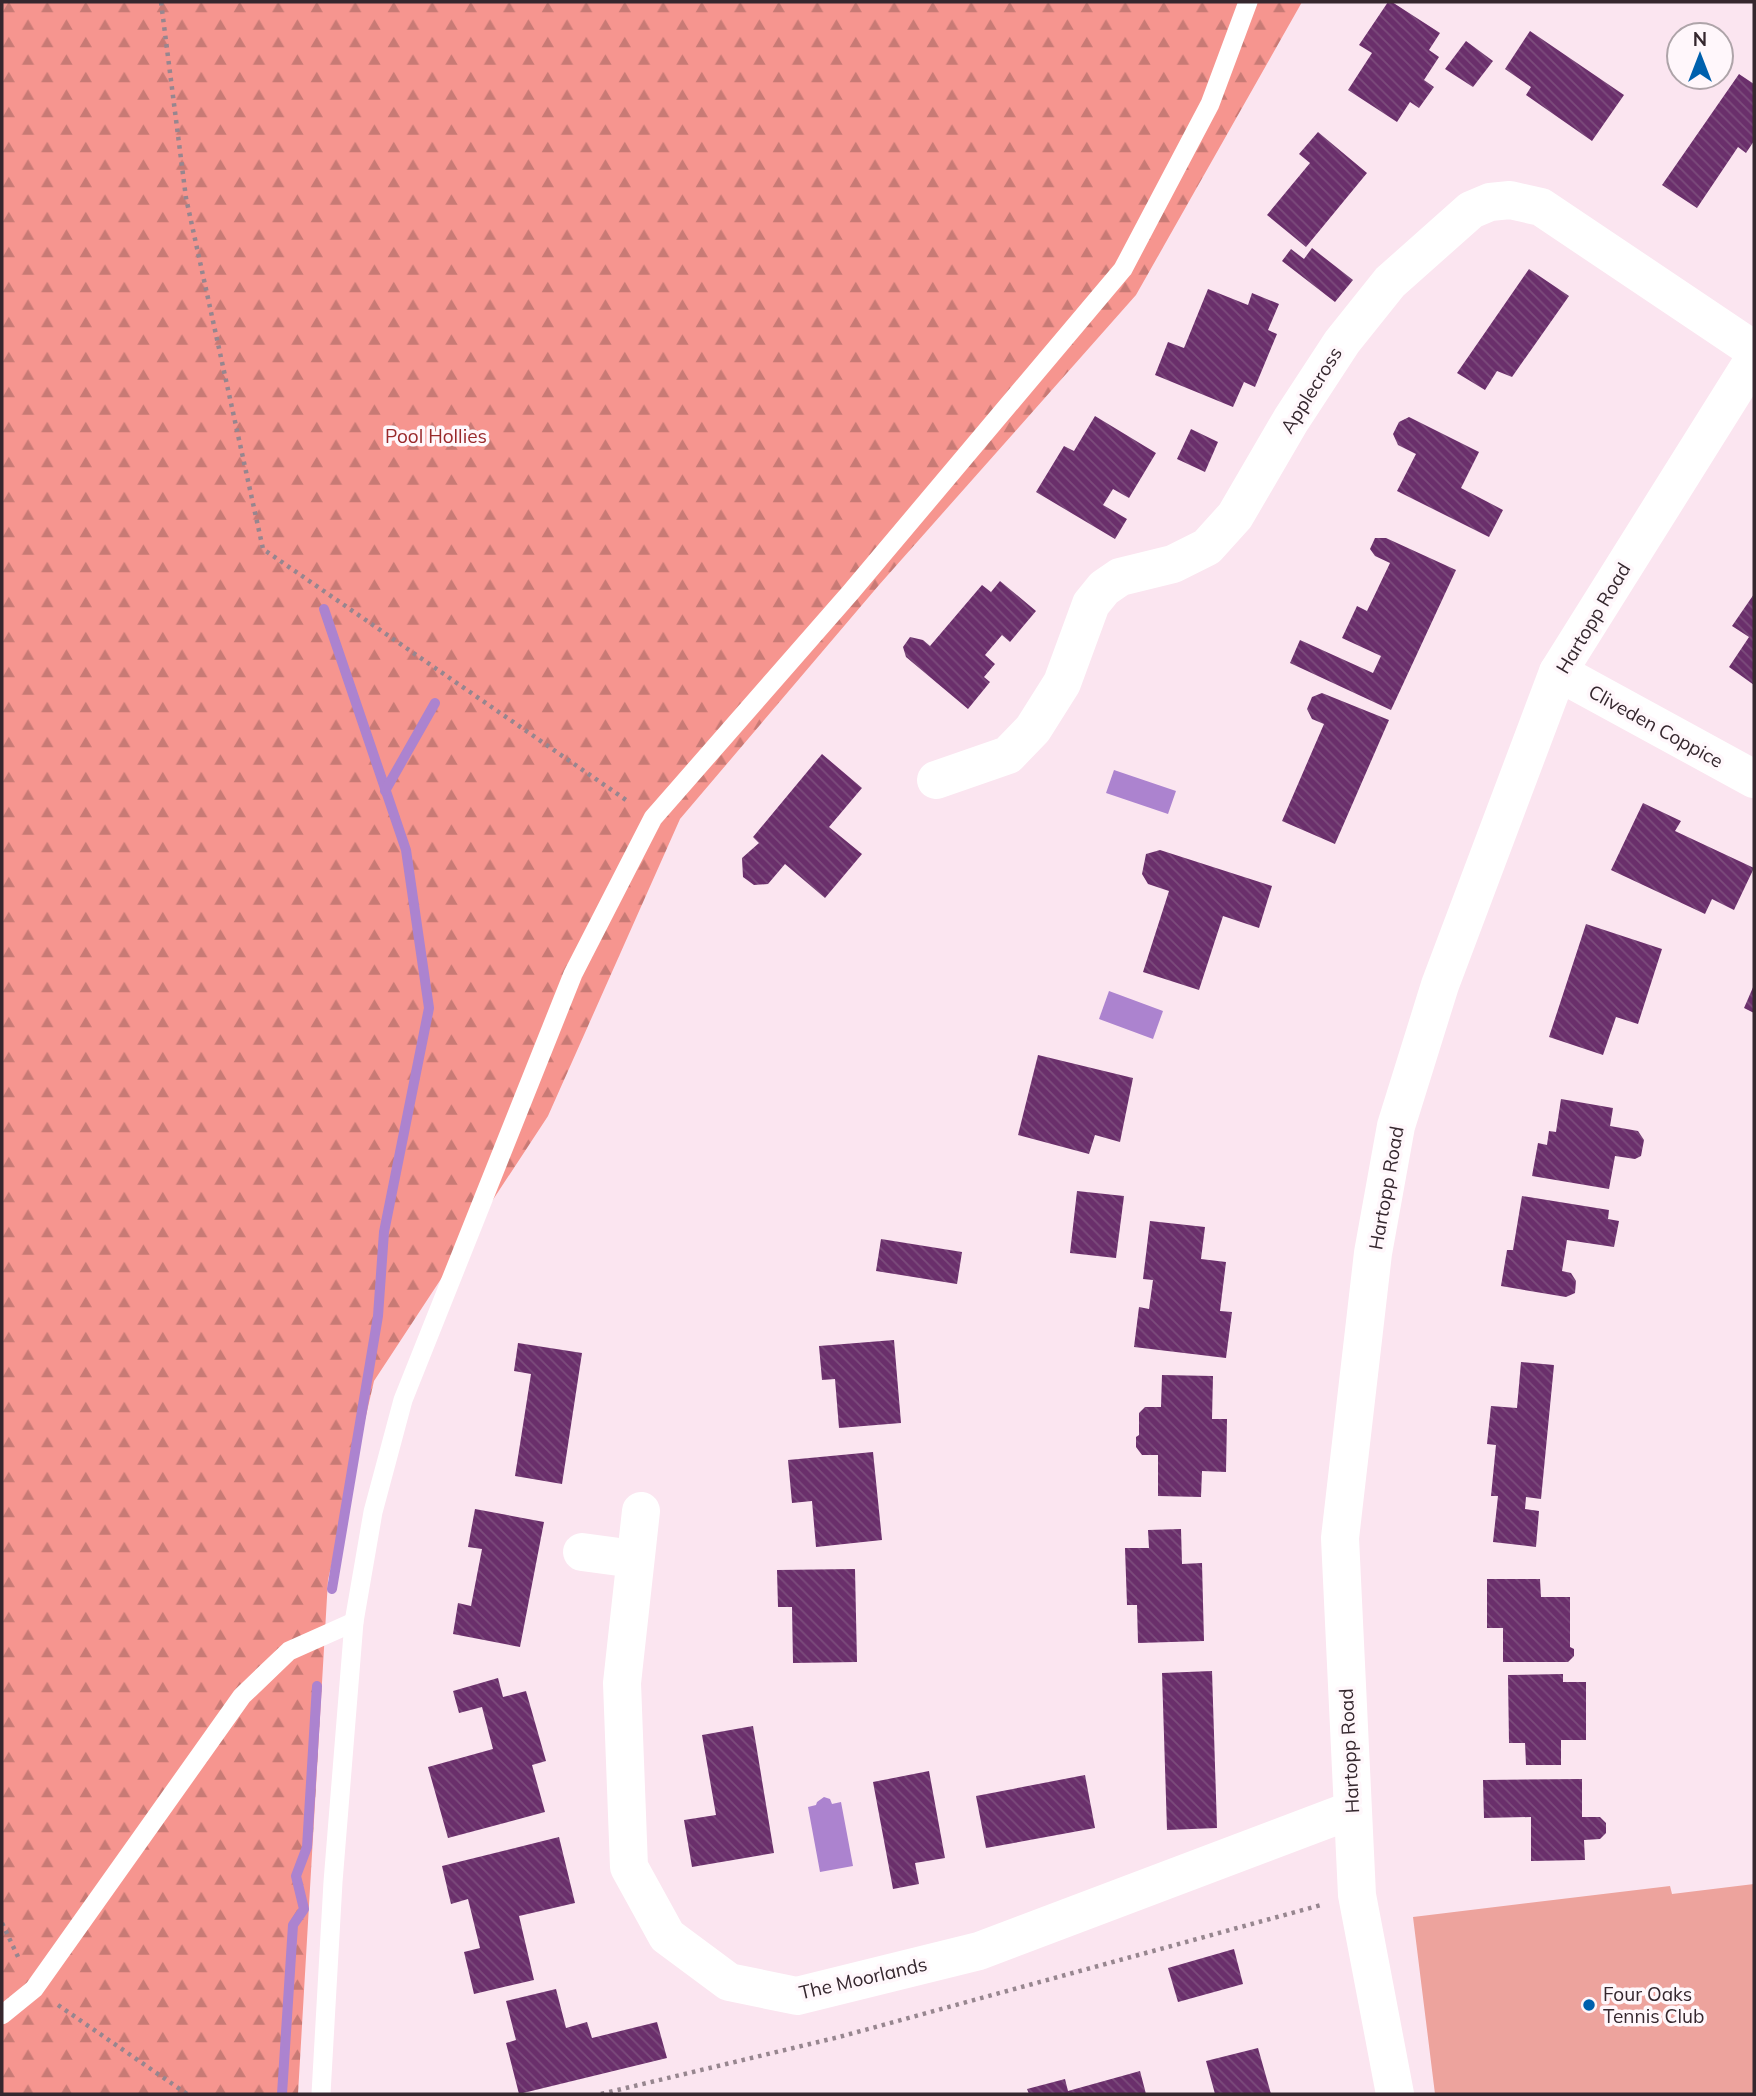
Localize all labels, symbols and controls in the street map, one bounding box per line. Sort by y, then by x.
north arrow [1665,21,1735,91]
text: N [1693,27,1707,51]
street label: Applecross [1275,342,1347,438]
park label: Pool Hollies [385,424,487,448]
street label: Hartopp Road [1550,558,1636,678]
street label: Cliveden Coppice [1584,679,1728,773]
street label: Hartopp Road [1363,1124,1409,1252]
street label: Hartopp Road [1334,1688,1364,1814]
street label: The Moorlands [797,1952,929,2004]
place label: Four Oaks Tennis Club [1603,1982,1704,2028]
marker: Four Oaks Tennis Club [1581,1997,1597,2013]

